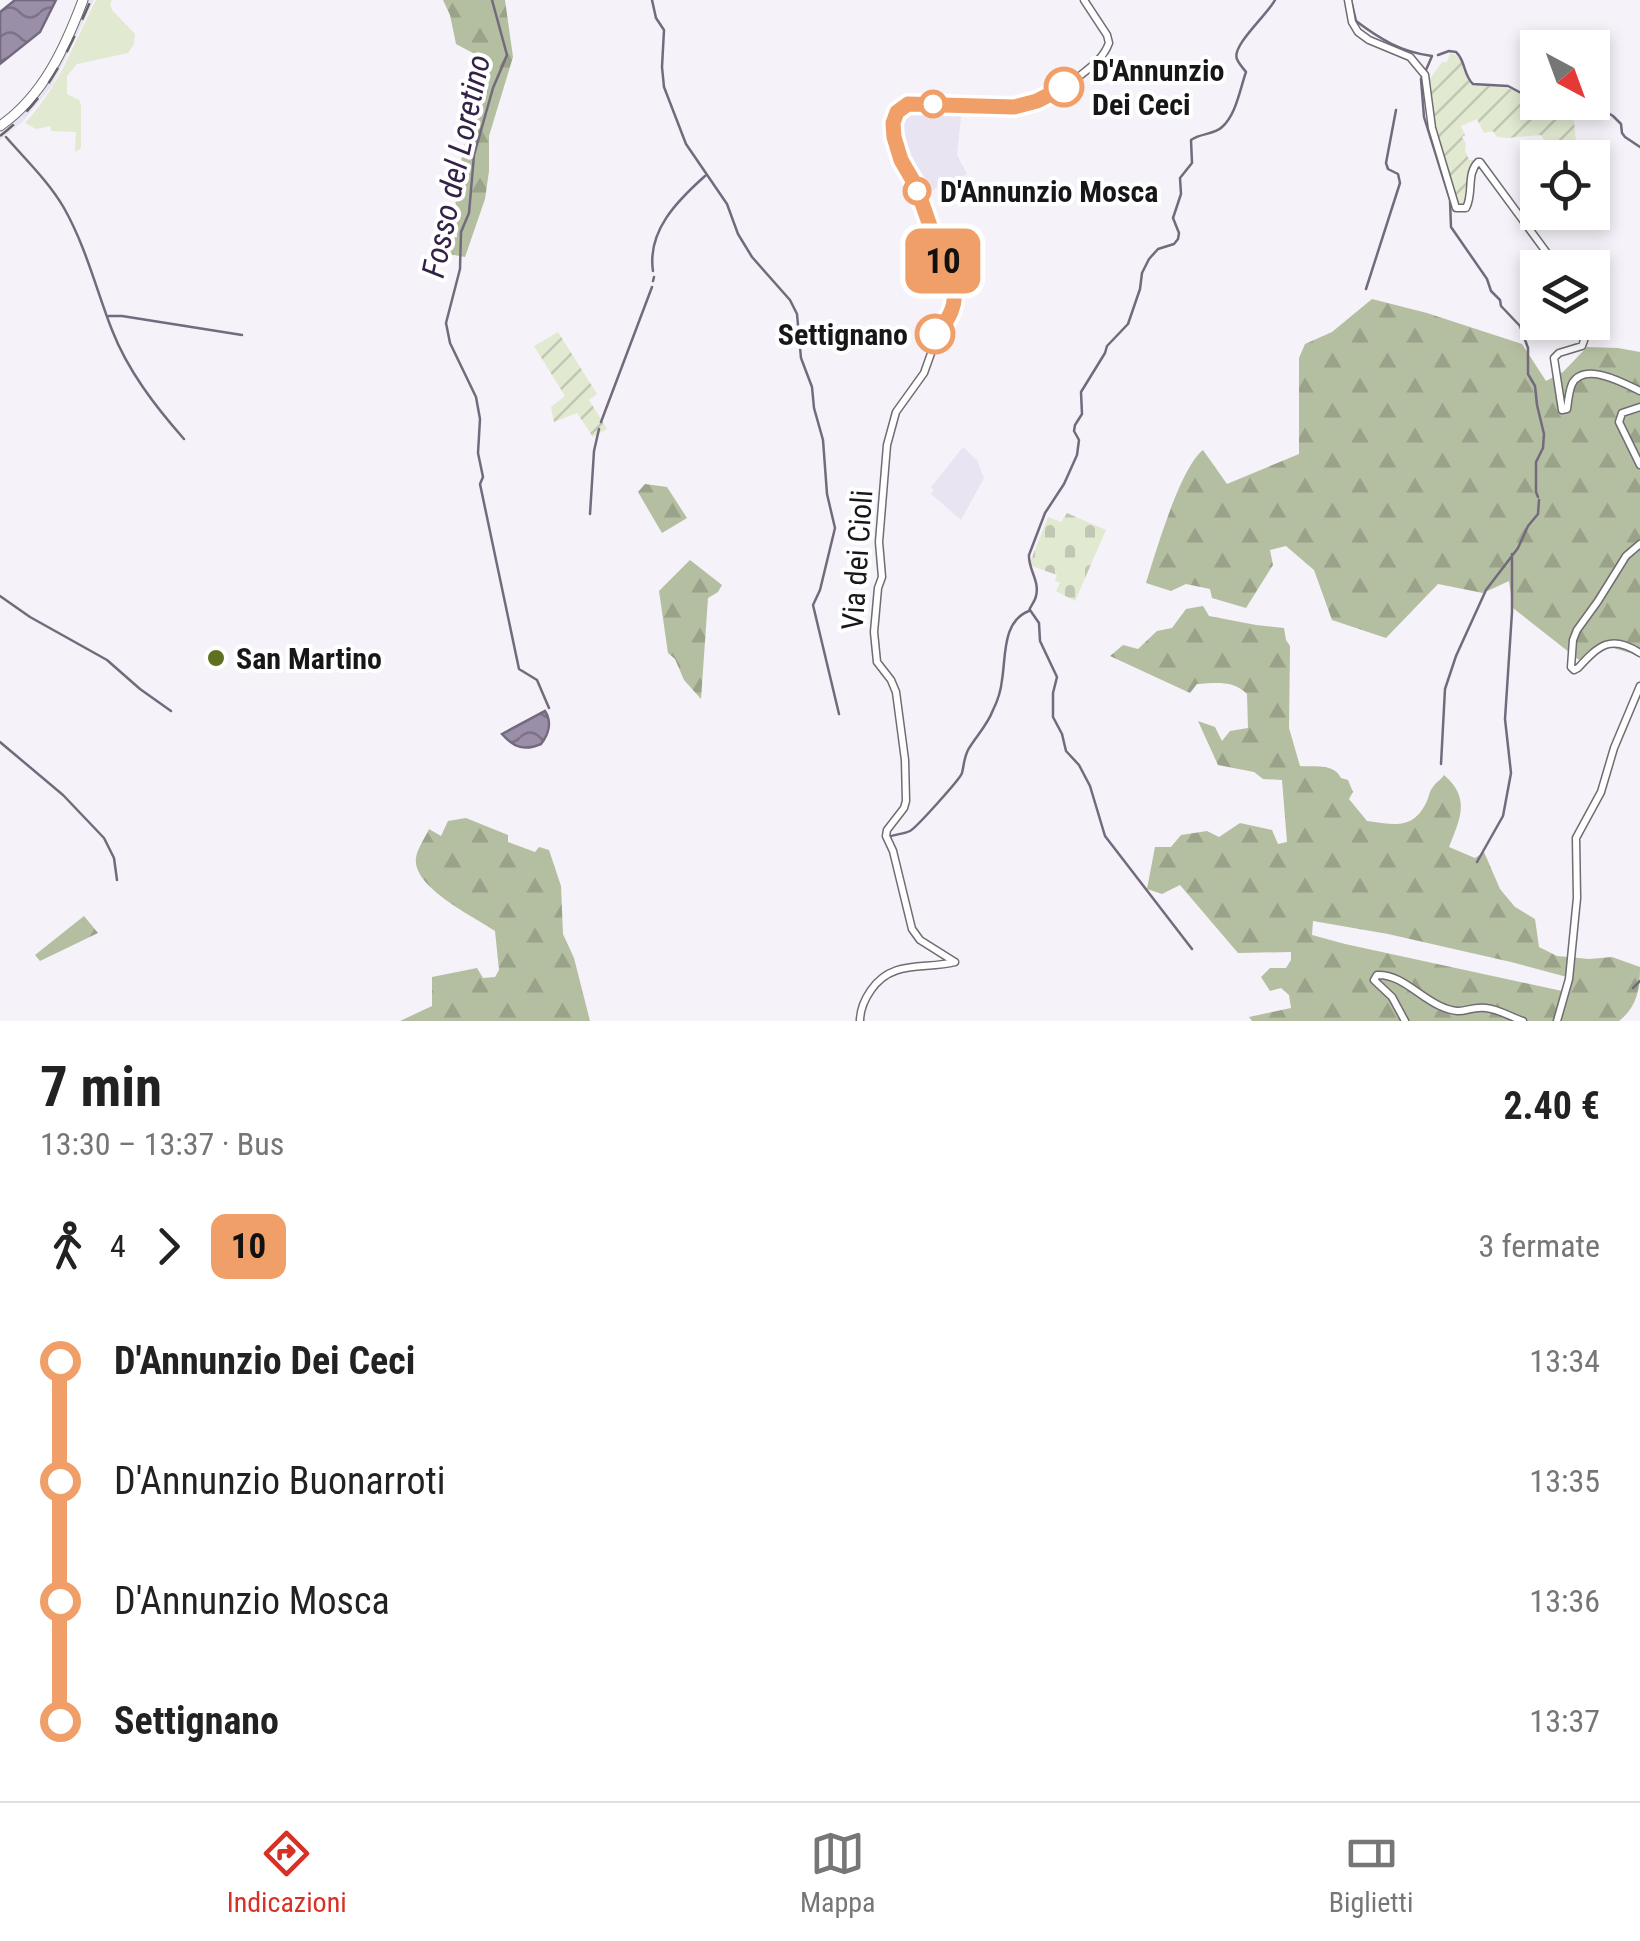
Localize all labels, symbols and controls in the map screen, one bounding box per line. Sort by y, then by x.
north arrow [1520,30,1610,120]
map controls [1520,30,1610,340]
water label: Fosso del Loretino [414,51,498,281]
place label: D'Annunzio Dei Ceci [1092,53,1224,122]
marker: D'Annunzio Dei Ceci [1045,68,1083,106]
unlabelled marker [920,91,946,117]
button: locate [1520,140,1610,230]
place label: D'Annunzio Mosca [940,174,1159,209]
marker: D'Annunzio Mosca [904,178,930,204]
line badge: 10 [898,228,988,294]
text: 10 [925,241,961,282]
button: layers [1520,250,1610,340]
marker: Settignano [916,315,954,353]
place label: Settignano [778,317,908,352]
street label: Via dei Cioli [835,489,879,631]
place label: San Martino [236,641,382,676]
marker: San Martino [205,647,227,669]
text: 7 min [40,1055,162,1119]
text: 2.40 € [1503,1084,1600,1128]
text: 13:30 – 13:37 · Bus [40,1125,284,1163]
icon: walk [40,1219,95,1274]
icon: forward [141,1219,196,1274]
text: 10 [231,1226,266,1267]
text: 4 [110,1227,126,1265]
text: 3 fermate [1478,1227,1600,1265]
text: D'Annunzio Dei Ceci [114,1339,415,1383]
text: 13:34 [1529,1342,1600,1380]
text: D'Annunzio Buonarroti [114,1459,445,1503]
text: 13:35 [1529,1462,1600,1500]
text: D'Annunzio Mosca [114,1579,390,1623]
text: 13:36 [1529,1582,1600,1620]
text: Settignano [114,1699,279,1743]
text: 13:37 [1529,1702,1600,1740]
tab: Indicazioni [227,1826,347,1919]
tab: Mappa [800,1826,876,1919]
tab: Biglietti [1329,1826,1413,1919]

